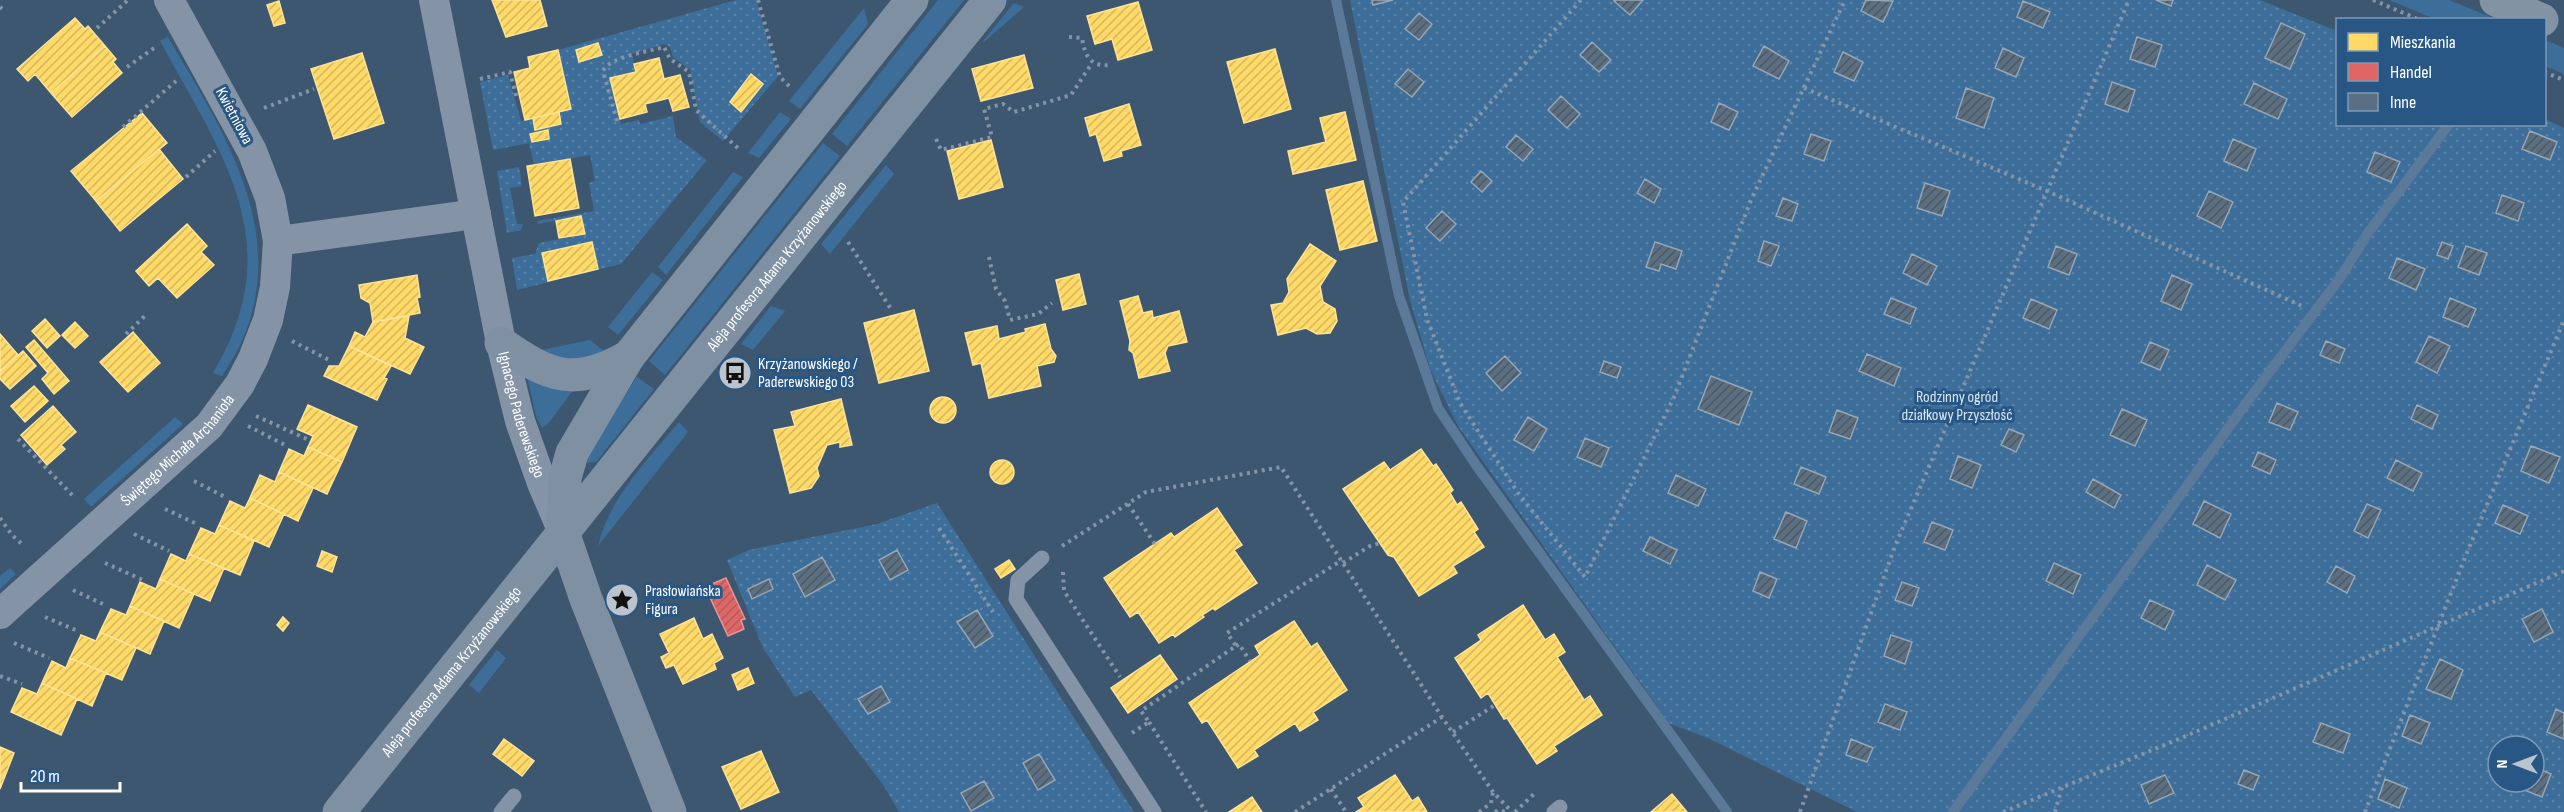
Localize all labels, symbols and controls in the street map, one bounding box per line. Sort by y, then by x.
legend [2336,18,2546,126]
text: Mieszkania [2390,32,2456,53]
text: Handel [2390,62,2432,83]
street label: Kwietniowa [211,84,257,148]
text: Inne [2390,92,2416,113]
street label: Aleja profesora Adama Krzyżanowskiego [702,177,851,356]
street label: Ignacego Paderewskiego [494,350,549,480]
bus stop icon: Krzyżanowskiego / Paderewskiego 03 [717,355,753,391]
place label: Krzyżanowskiego / Paderewskiego 03 [758,355,858,392]
park label: Rodzinny ogród działkowy Przyszłość [1901,388,2013,425]
street label: Świętego Michała Archanioła [117,391,239,510]
place icon: Prasłowiańska Figura [604,582,640,618]
place label: Prasłowiańska Figura [645,582,721,619]
street label: Aleja profesora Adama Krzyżanowskiego [377,583,526,761]
north arrow [2486,734,2546,794]
scale bar [21,755,120,793]
text: N [2493,760,2512,768]
text: 20 m [30,766,60,787]

